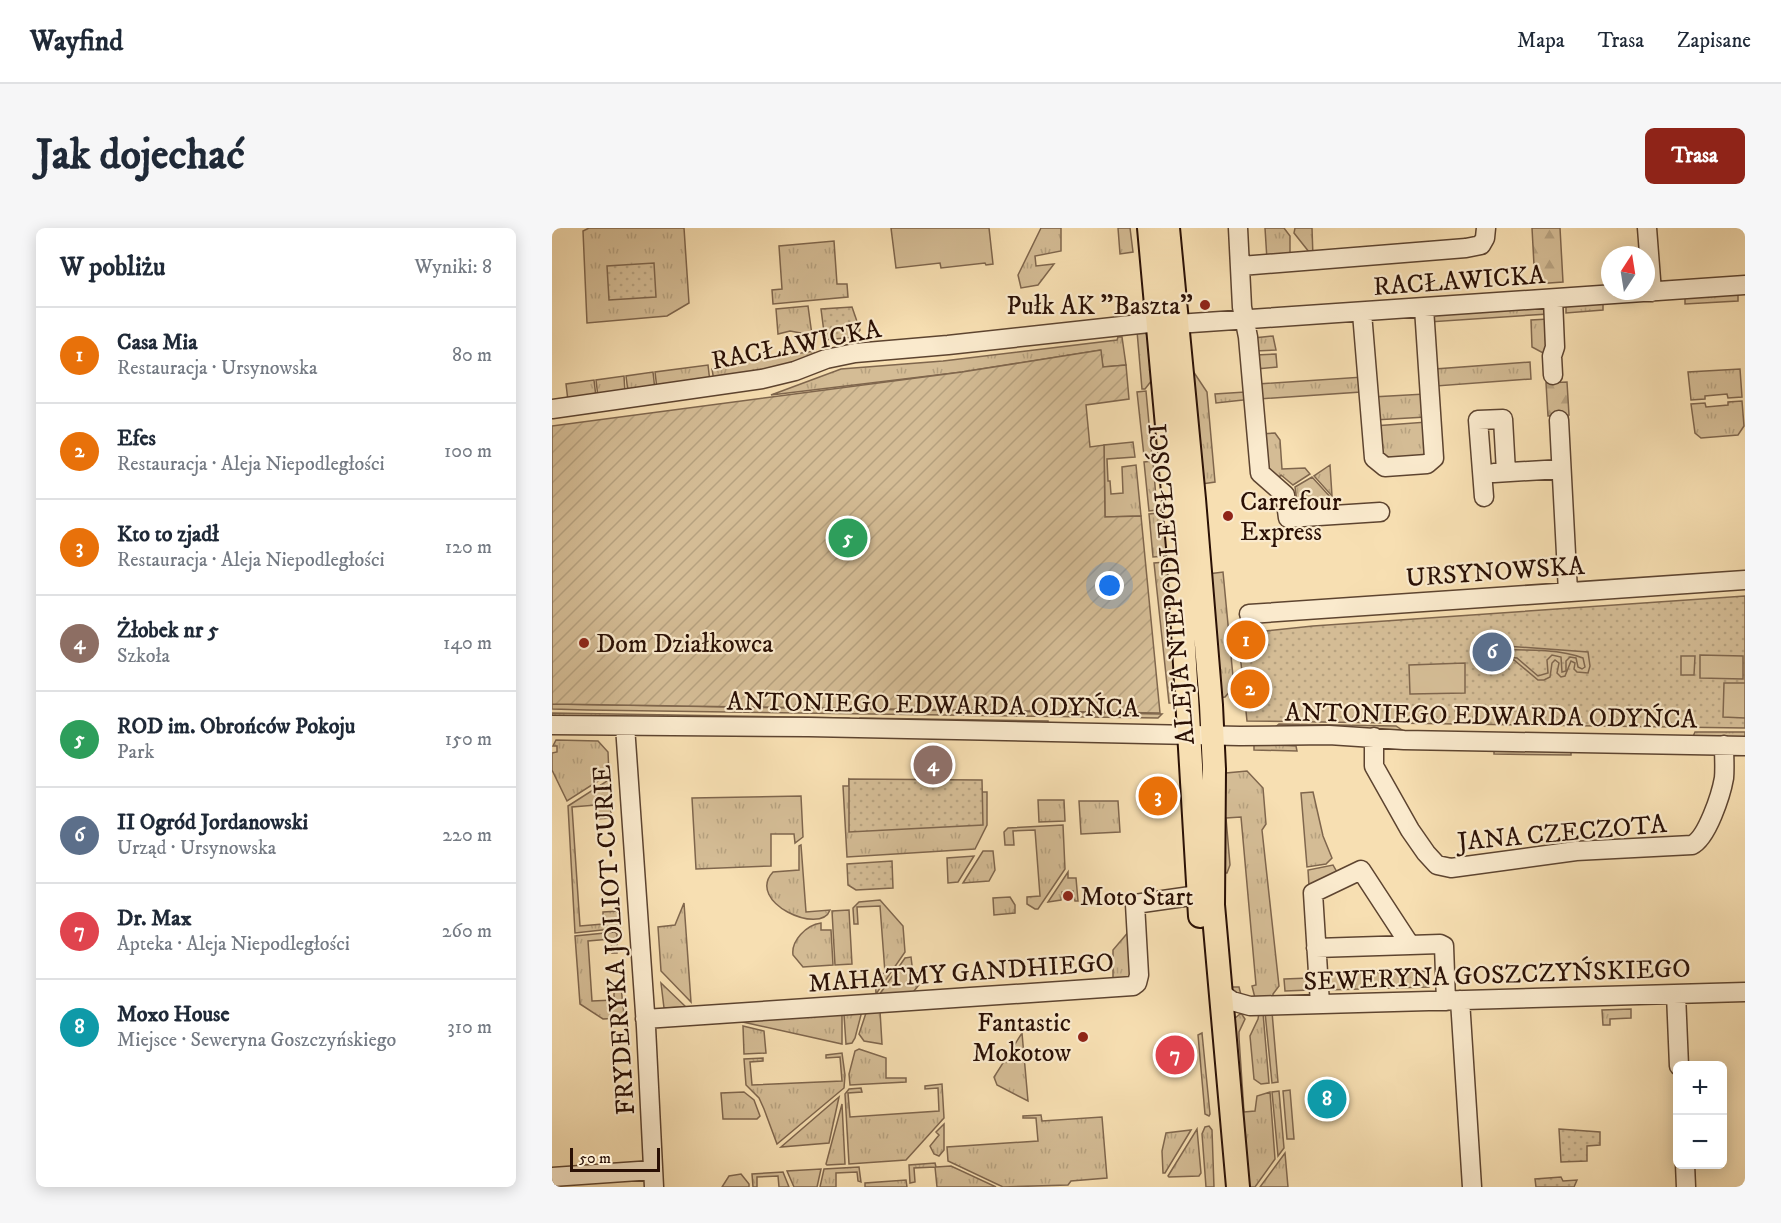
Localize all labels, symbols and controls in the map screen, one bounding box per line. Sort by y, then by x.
text: Wayfind [30,24,123,59]
text: Mapa [1517,28,1565,54]
text: Trasa [1598,28,1644,54]
text: Zapisane [1677,28,1751,54]
button: Trasa [1645,128,1745,184]
text: Jak dojechać [36,130,244,182]
north arrow [1601,246,1655,300]
text: W pobliżu [60,251,165,284]
text: Wyniki: 8 [414,255,492,280]
street label: RACŁAWICKA [1372,259,1547,304]
place label: Pułk AK "Baszta" [1006,290,1193,323]
marker: Pułk AK "Baszta" [1198,298,1212,312]
street label: RACŁAWICKA [709,313,884,378]
text: Casa Mia [117,329,198,356]
text: 1 [76,343,83,368]
text: 80 m [452,343,492,368]
text: Restauracja · Ursynowska [117,356,317,381]
street label: ALEJA NIEPODLEGŁOŚCI [1141,422,1203,746]
text: Efes [117,425,156,452]
text: 2 [75,439,84,464]
text: 100 m [444,439,492,464]
text: Restauracja · Aleja Niepodległości [117,452,385,477]
place label: Carrefour Express [1240,486,1342,549]
marker: Carrefour Express [1221,509,1235,523]
pin: 5 [828,516,868,560]
text: Kto to zjadł [117,521,219,548]
text: 3 [76,535,83,560]
text: 120 m [445,535,492,560]
text: Restauracja · Aleja Niepodległości [117,548,385,573]
street label: URSYNOWSKA [1405,550,1586,595]
your location [1095,571,1124,600]
text: Żłobek nr 5 [117,617,219,644]
pin: 1 [1226,618,1266,662]
place label: Dom Działkowca [596,628,773,661]
pin: 6 [1472,630,1512,674]
text: 4 [74,631,85,656]
text: 140 m [443,631,492,656]
marker: Dom Działkowca [577,636,591,650]
text: Szkoła [117,644,170,669]
pin: 2 [1230,666,1270,712]
street label: ANTONIEGO EDWARDA ODYŃCA [726,684,1140,726]
street label: ANTONIEGO EDWARDA ODYŃCA [1284,695,1698,737]
text: ROD im. Obrońców Pokoju [117,713,355,740]
text: 5 [75,727,84,752]
text: 150 m [445,727,492,752]
text: Park [117,740,154,765]
pin: 4 [914,742,952,788]
street label: FRYDERYKA JOLIOT-CURIE [586,764,643,1116]
pin: 3 [1138,774,1178,818]
street label: JANA CZECZOTA [1454,808,1669,859]
text: II Ogród Jordanowski [117,809,308,836]
text: 6 [74,823,85,848]
text: 220 m [442,823,492,848]
text: Urząd · Ursynowska [117,836,276,861]
place label: Moto Start [1080,881,1194,914]
marker: Moto Start [1061,889,1075,903]
text: Dr. Max [117,905,191,932]
text: 7 [74,919,85,944]
text: 260 m [442,919,492,944]
text: Apteka · Aleja Niepodległości [117,932,350,957]
street label: MAHATMY GANDHIEGO [807,946,1115,1001]
street label: SEWERYNA GOSZCZYŃSKIEGO [1303,951,1691,999]
text: Moxo House [117,1001,230,1028]
place label: Fantastic Mokotow [972,1007,1071,1070]
text: 8 [74,1015,85,1040]
text: 310 m [447,1015,492,1040]
text: Miejsce · Seweryna Goszczyńskiego [117,1028,396,1053]
marker: Fantastic Mokotow [1076,1030,1090,1044]
pin: 7 [1156,1032,1194,1078]
map controls [1673,1061,1727,1169]
button: + [1673,1061,1727,1115]
pin: 8 [1308,1076,1346,1122]
button: − [1673,1115,1727,1169]
scale bar [570,1145,660,1172]
text: 50 m [579,1148,611,1168]

